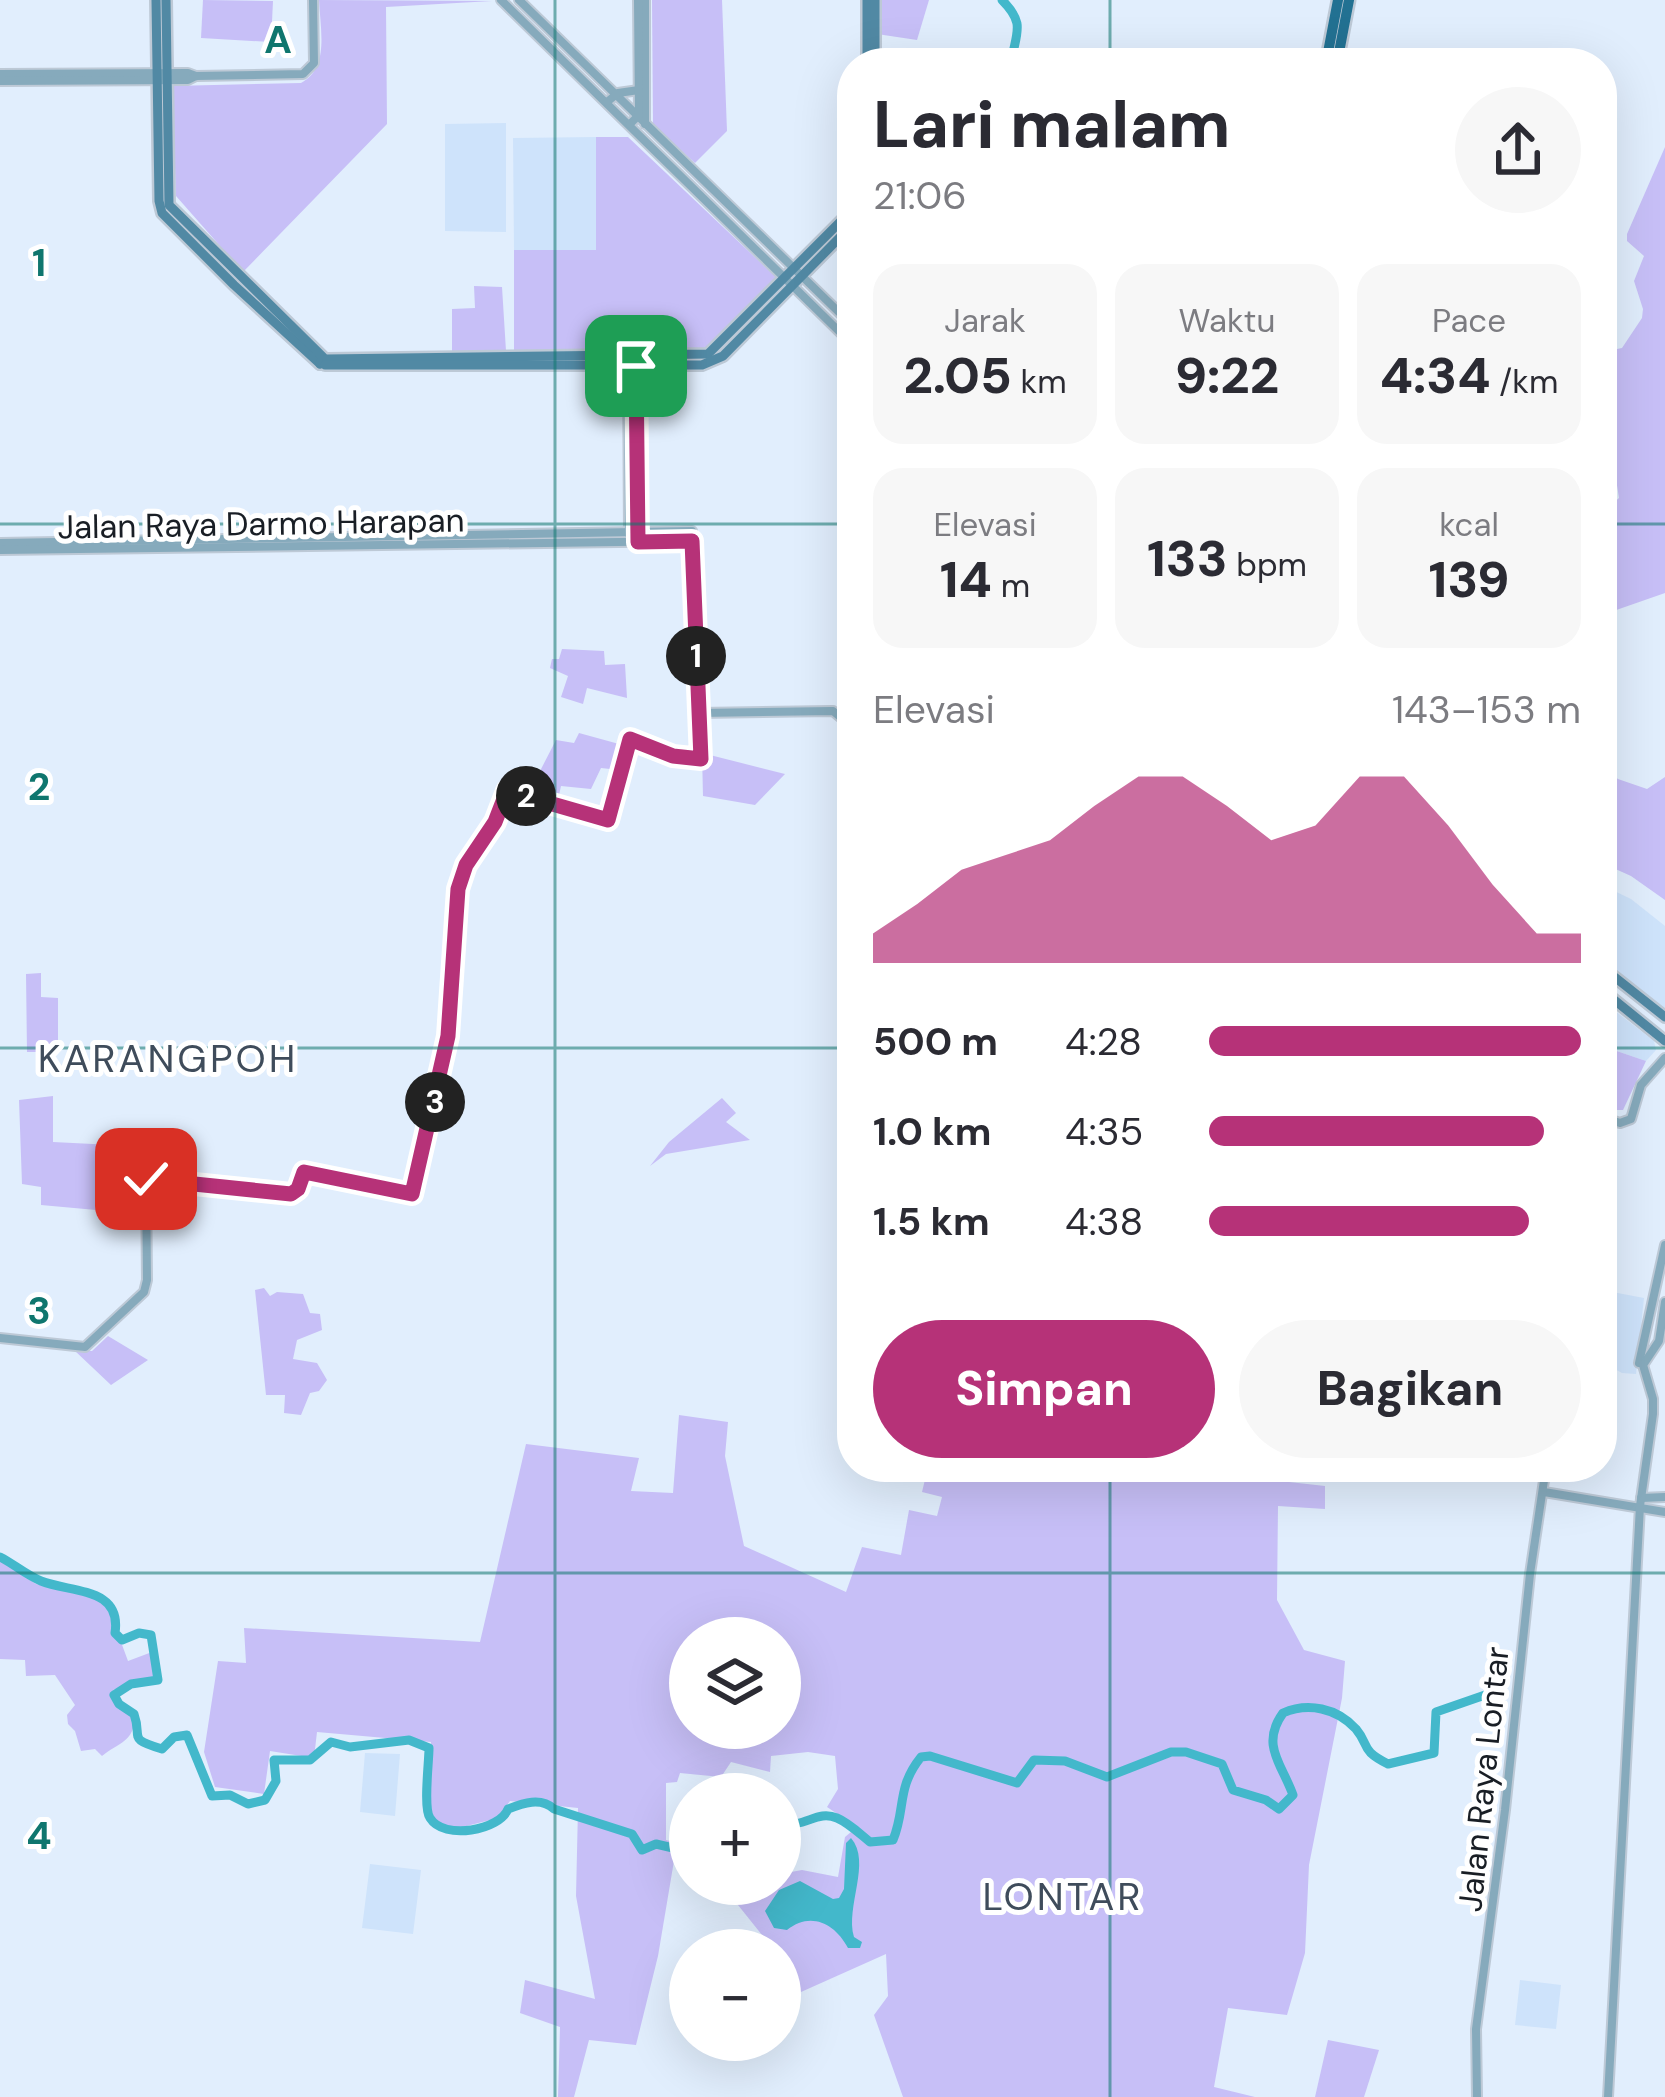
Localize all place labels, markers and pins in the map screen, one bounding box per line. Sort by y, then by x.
pin [585,315,687,417]
pin: 1 [666,626,726,686]
pin: 2 [496,766,556,826]
pin: 3 [405,1072,465,1132]
pin [95,1128,197,1230]

